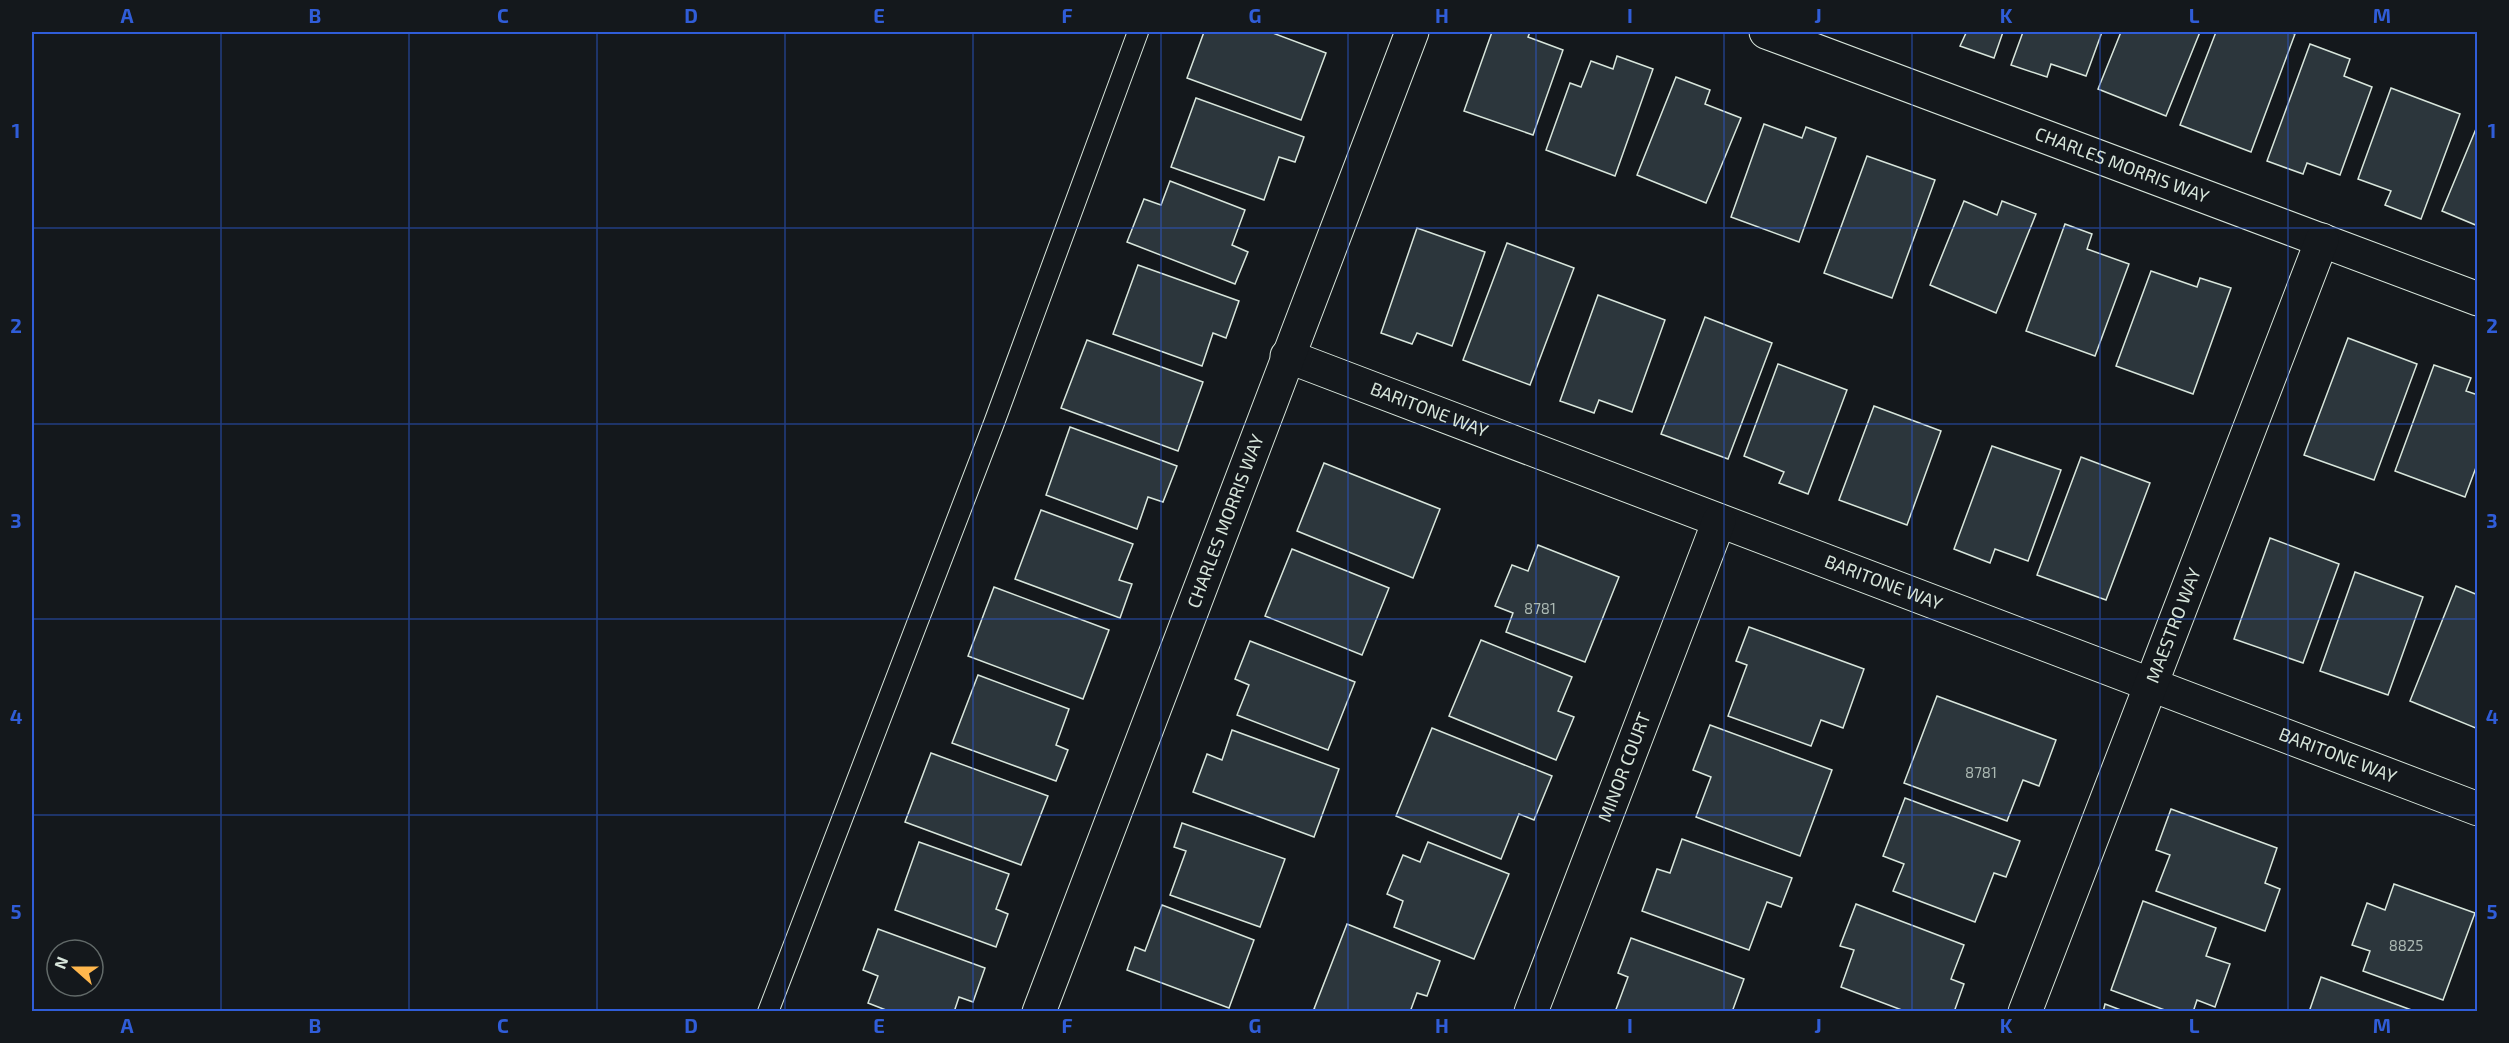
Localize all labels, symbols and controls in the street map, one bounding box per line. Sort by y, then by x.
text: A [120,3,134,27]
text: B [309,3,321,27]
text: C [497,3,509,27]
text: D [684,3,698,27]
text: E [873,3,885,27]
text: F [1061,3,1073,27]
text: G [1249,3,1261,27]
text: H [1435,3,1449,27]
text: I [1627,3,1633,27]
text: J [1814,3,1822,27]
text: K [2000,3,2013,27]
text: L [2189,3,2200,27]
text: M [2373,3,2391,27]
text: 1 [12,118,20,142]
text: 1 [2488,118,2496,142]
street label: CHARLES MORRIS WAY [2032,122,2213,207]
text: 2 [10,313,22,337]
text: 2 [2486,313,2498,337]
street label: BARITONE WAY [1367,377,1492,442]
street label: CHARLES MORRIS WAY [1182,430,1268,611]
text: 3 [10,508,22,532]
text: 3 [2486,508,2498,532]
street label: BARITONE WAY [1822,550,1946,615]
street label: MAESTRO WAY [2141,564,2205,686]
house number: 8781 [1524,599,1556,617]
text: 4 [10,704,23,728]
text: 4 [2486,704,2499,728]
street label: MINOR COURT [1593,708,1655,825]
street label: BARITONE WAY [2276,722,2401,787]
house number: 8781 [1965,763,1997,781]
text: 5 [10,899,22,923]
text: 5 [2486,899,2498,923]
house number: 8825 [2389,936,2423,954]
north arrow [45,938,105,998]
text: N [50,954,71,971]
text: A [120,1013,134,1037]
text: B [309,1013,321,1037]
text: C [497,1013,509,1037]
text: D [684,1013,698,1037]
text: E [873,1013,885,1037]
text: F [1061,1013,1073,1037]
text: G [1249,1013,1261,1037]
text: H [1435,1013,1449,1037]
text: I [1627,1013,1633,1037]
text: J [1814,1013,1822,1037]
text: K [2000,1013,2013,1037]
text: L [2189,1013,2200,1037]
text: M [2373,1013,2391,1037]

